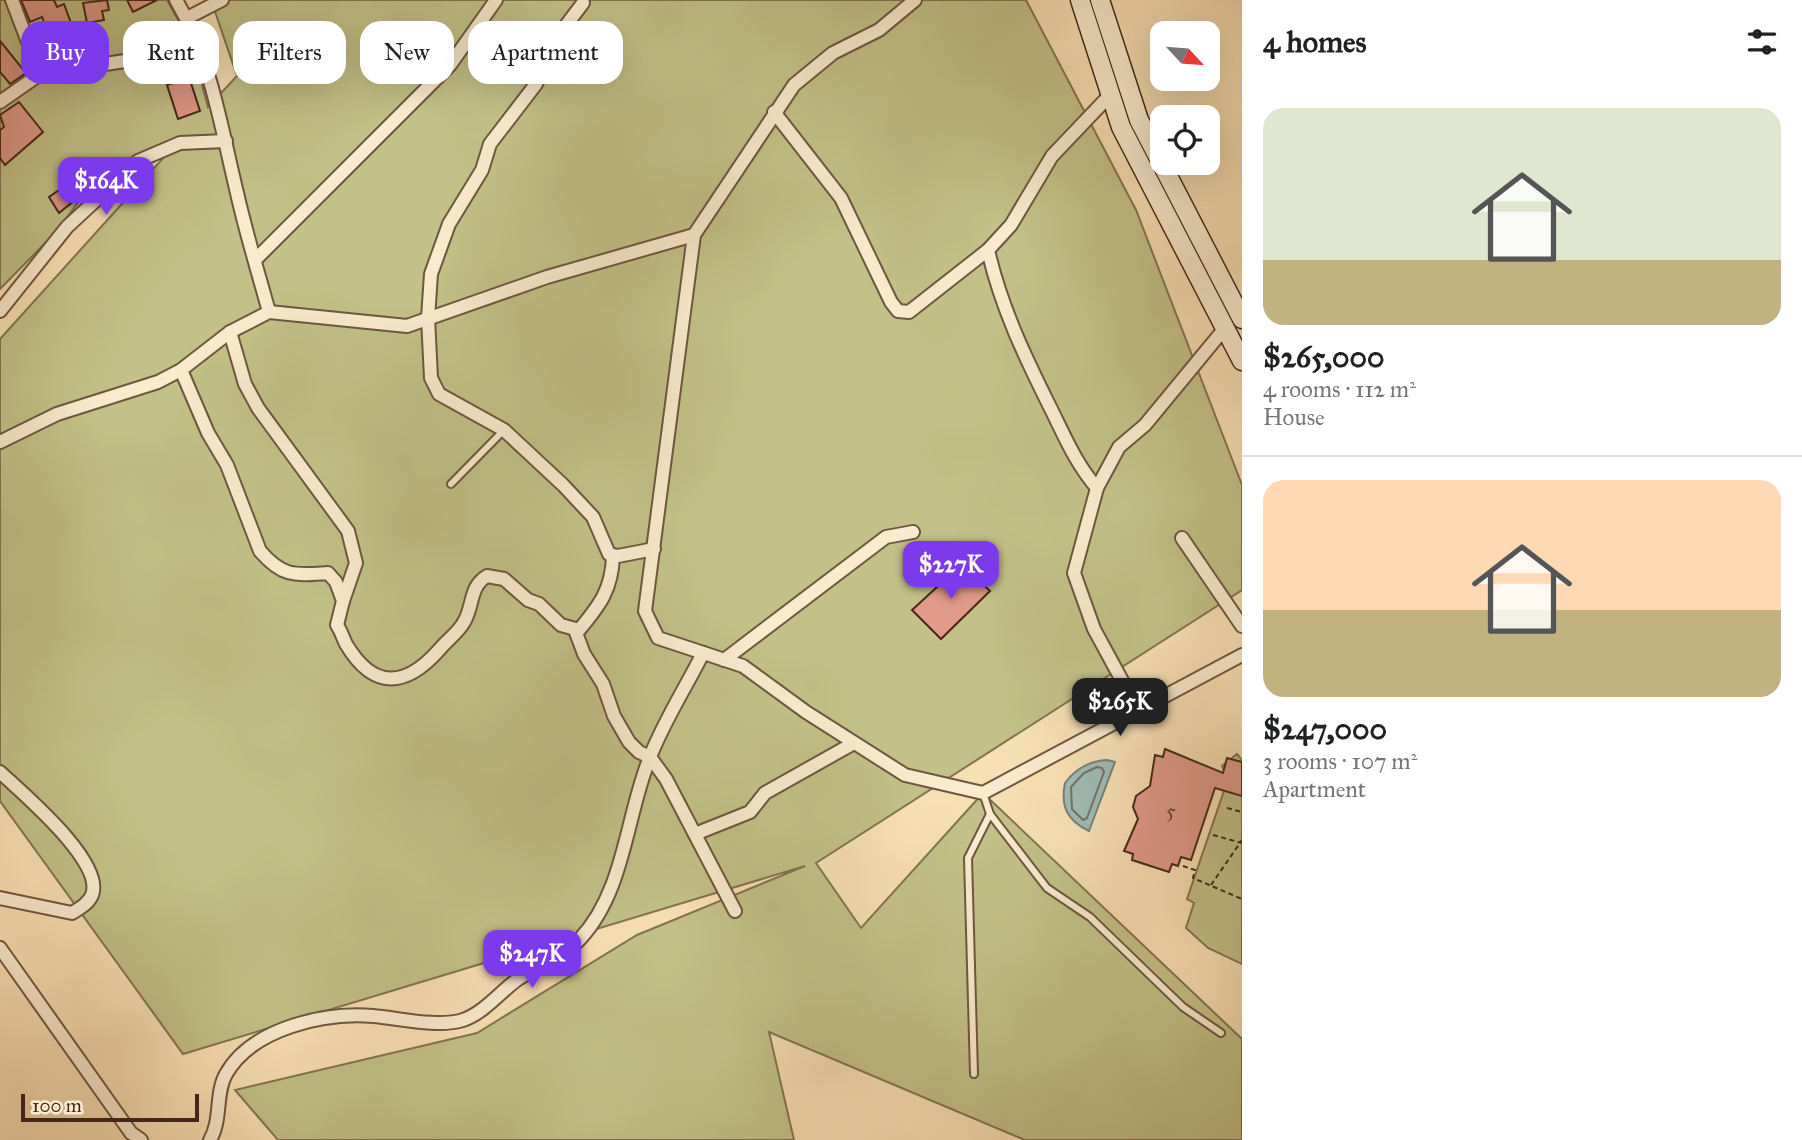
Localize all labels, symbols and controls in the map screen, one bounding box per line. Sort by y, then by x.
chip: Buy [21,21,109,84]
chip: Rent [123,21,219,84]
chip: Filters [233,21,346,84]
chip: New [360,21,454,84]
chip: Apartment [468,21,623,84]
north arrow [1150,21,1220,91]
map controls [1150,21,1220,175]
icon: filters [1743,23,1781,61]
text: 4 homes [1263,24,1367,60]
button: locate [1150,105,1220,175]
icon: home [1459,154,1585,280]
pin: $164K [57,158,155,217]
text: $164K [74,166,138,194]
text: $265,000 [1263,339,1384,375]
text: 4 rooms · 112 m² [1263,375,1416,403]
text: House [1263,403,1325,431]
icon: home [1459,526,1585,652]
pin: $227K [902,542,1000,601]
text: $227K [919,550,983,578]
pin: $265K [1071,678,1169,738]
text: $265K [1088,687,1152,715]
text: $247,000 [1263,711,1387,747]
text: 3 rooms · 107 m² [1263,747,1417,775]
text: Apartment [1263,775,1366,803]
house number: 5 [1166,798,1176,824]
pin: $247K [483,930,581,990]
text: $247K [499,939,565,967]
scale bar [21,1091,200,1123]
text: 100 m [32,1094,82,1117]

